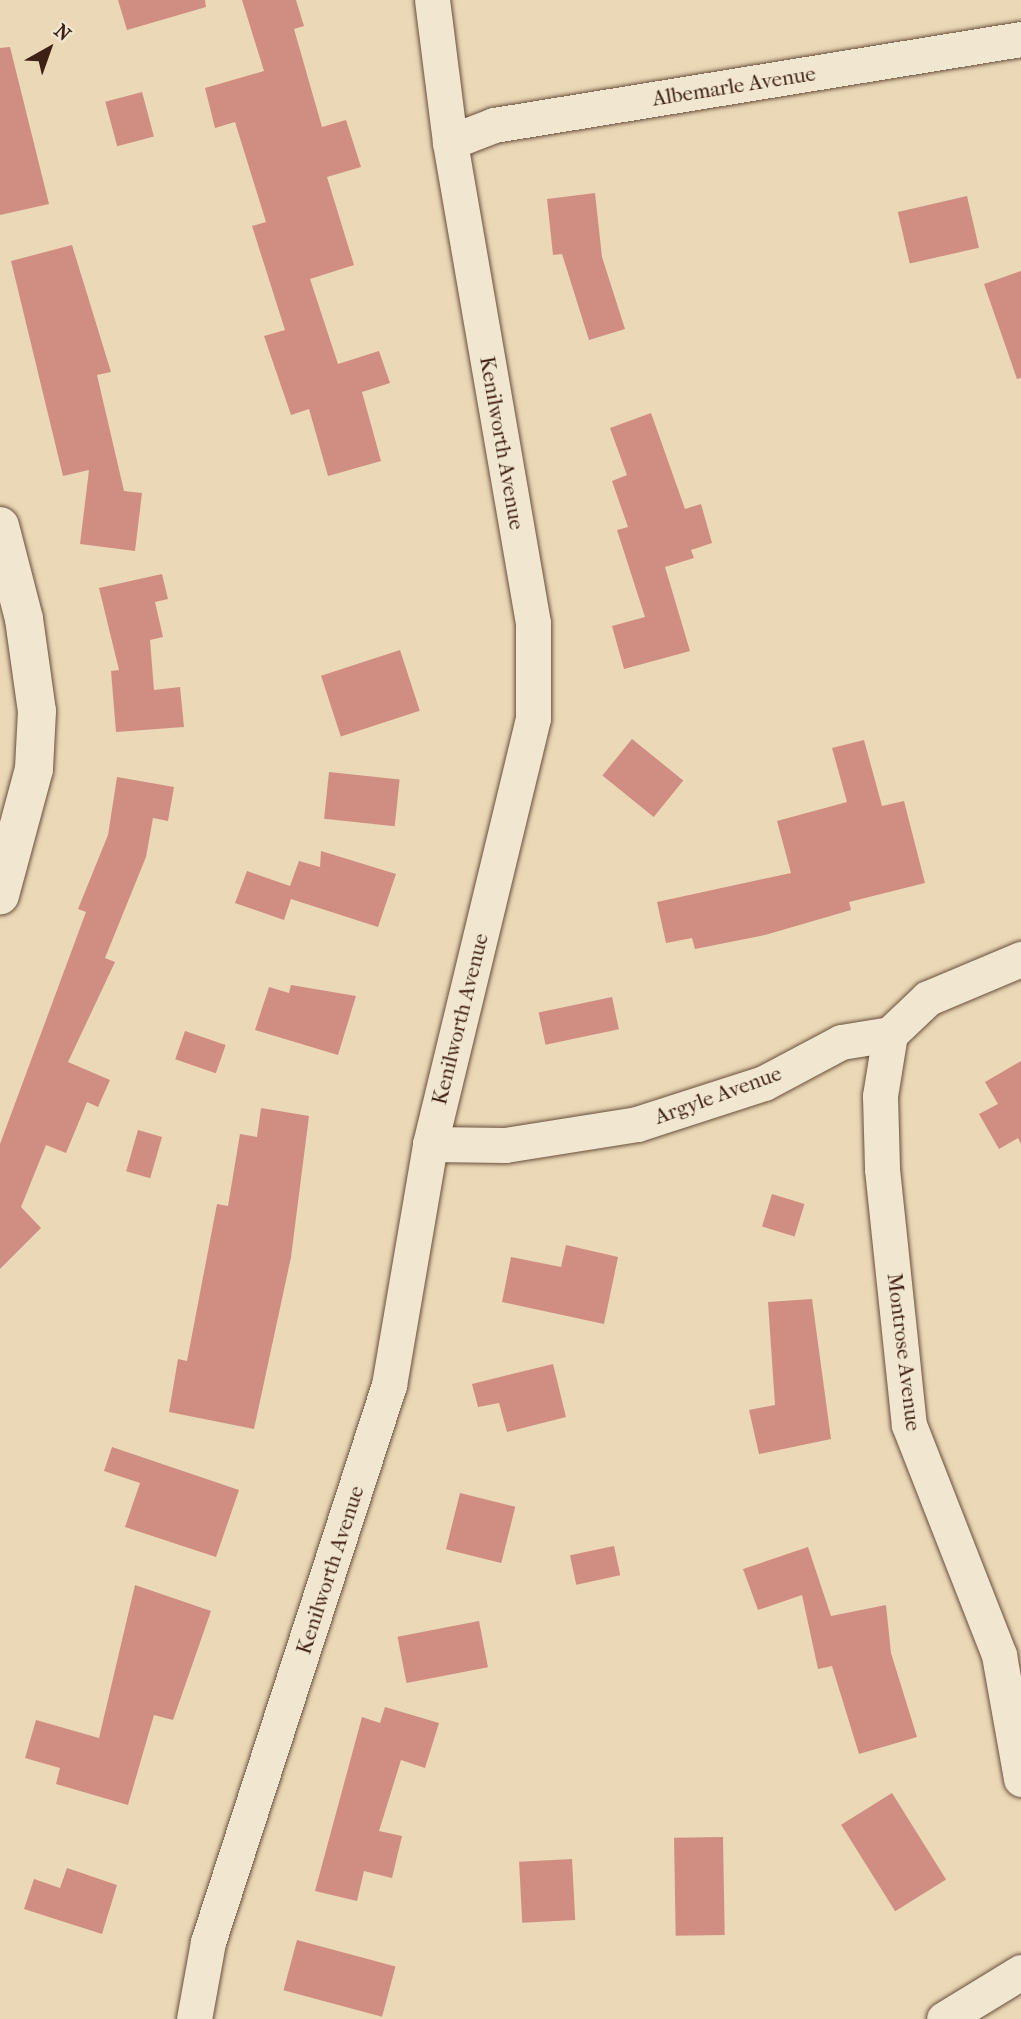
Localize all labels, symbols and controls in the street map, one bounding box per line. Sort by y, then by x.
north arrow [14,14,84,84]
text: N [50,20,75,46]
street label: Albemarle Avenue [651,61,817,111]
street label: Kenilworth Avenue [474,354,530,532]
street label: Kenilworth Avenue [427,931,493,1107]
street label: Argyle Avenue [651,1060,785,1130]
street label: Montrose Avenue [882,1272,926,1432]
street label: Kenilworth Avenue [291,1483,369,1657]

